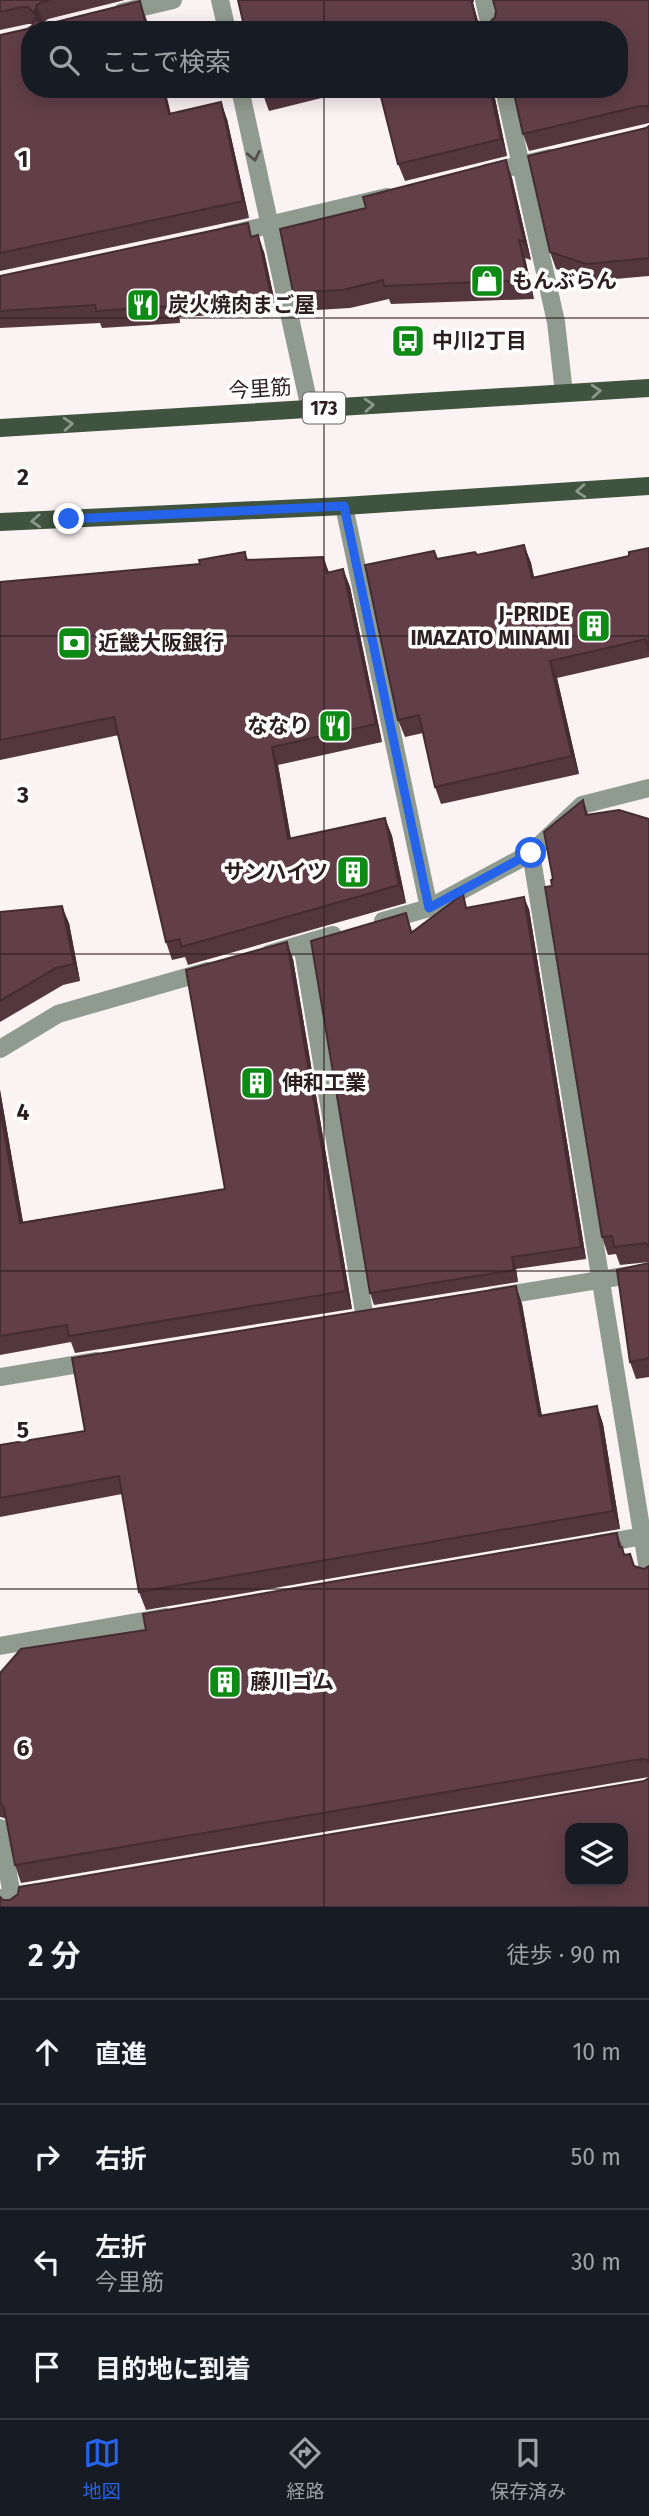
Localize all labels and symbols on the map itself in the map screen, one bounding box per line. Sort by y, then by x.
text: 1 [18,145,28,173]
one-way arrow [246,150,261,162]
shop icon: もんぶらん [468,262,506,300]
place label: もんぶらん [512,268,617,294]
restaurant icon: 炭火焼肉まご屋 [124,286,162,324]
place label: 炭火焼肉まご屋 [168,292,315,318]
bus stop icon: 中川2丁目 [389,322,427,360]
place label: 中川2丁目 [432,328,527,354]
street label: 今里筋 [228,374,292,404]
one-way arrow [590,384,601,399]
road number: 173 [303,392,345,424]
one-way arrow [363,398,374,413]
one-way arrow [63,417,74,432]
text: 2 [17,463,29,491]
one-way arrow [575,483,586,498]
route end [53,503,84,534]
one-way arrow [30,513,41,528]
place label: J-PRIDE IMAZATO MINAMI [410,601,570,651]
building icon: J-PRIDE IMAZATO MINAMI [575,607,613,645]
bank icon: 近畿大阪銀行 [55,624,93,662]
place label: 近畿大阪銀行 [98,630,224,656]
restaurant icon: ななり [316,707,354,745]
place label: ななり [247,713,310,739]
text: 3 [16,781,29,809]
route start [515,837,546,868]
building icon: サンハイツ [334,853,372,891]
place label: サンハイツ [223,859,328,885]
building icon: 伸和工業 [238,1064,276,1102]
place label: 伸和工業 [282,1070,366,1096]
text: 4 [17,1098,30,1126]
text: 5 [17,1416,29,1444]
building icon: 藤川ゴム [206,1663,244,1701]
place label: 藤川ゴム [250,1669,334,1695]
text: 6 [17,1734,30,1762]

